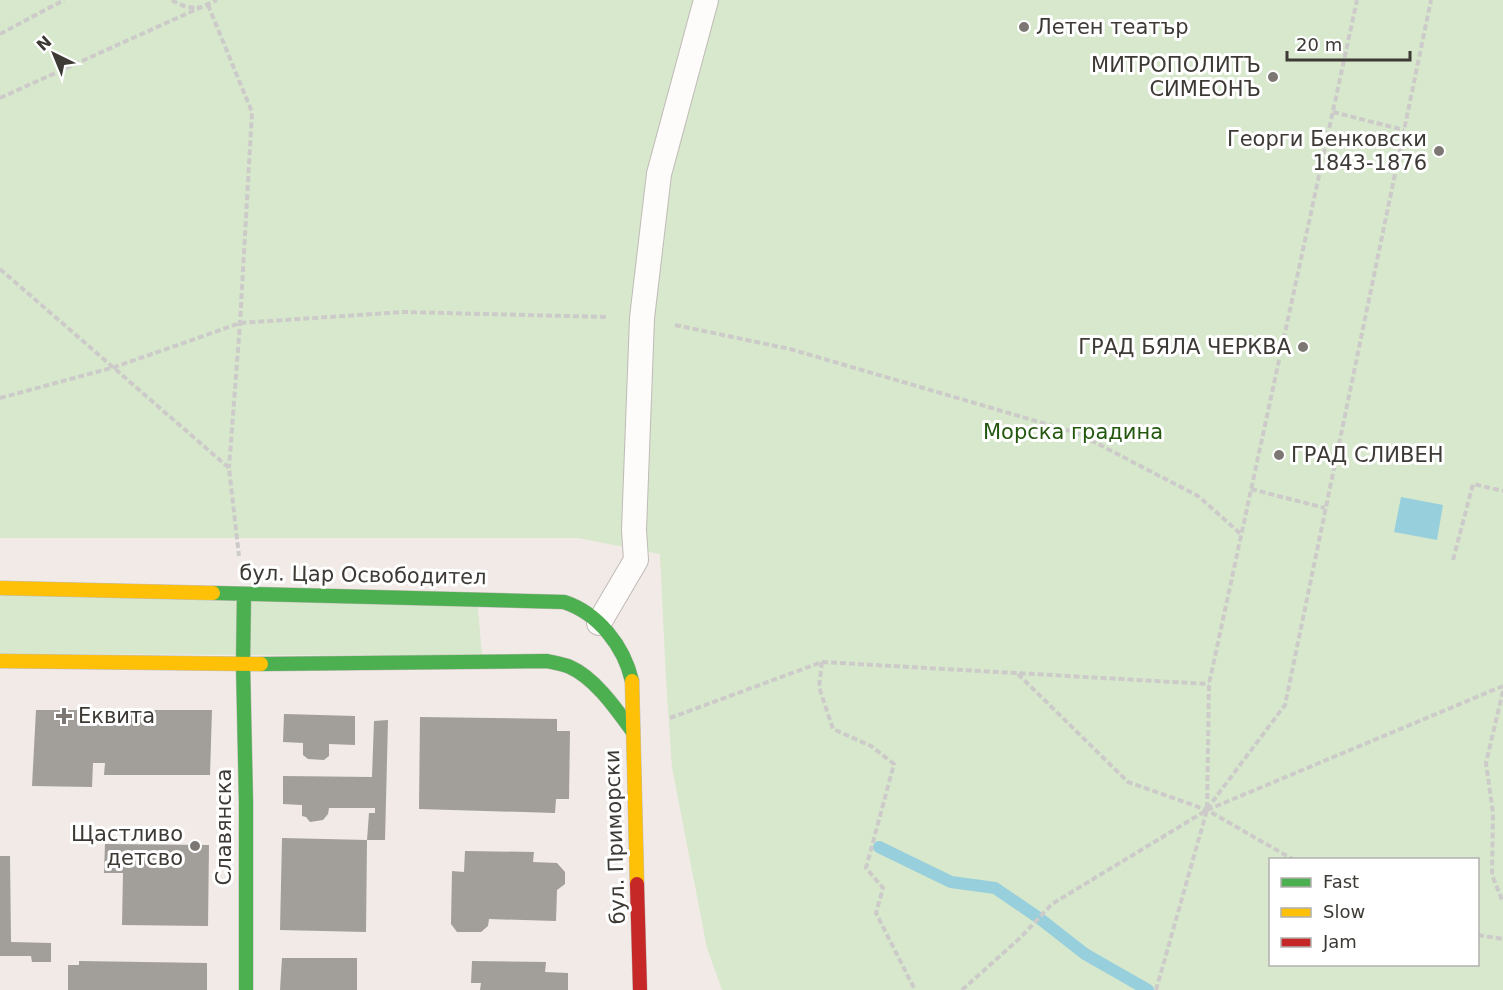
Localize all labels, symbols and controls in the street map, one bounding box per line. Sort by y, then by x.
place label: Летен театър [1036,15,1189,39]
marker: Летен театър [1017,20,1031,34]
north arrow [24,24,84,84]
scale bar [1287,24,1410,62]
text: N [33,32,55,55]
text: 20 m [1296,34,1342,55]
place label: МИТРОПОЛИТЪ СИМЕОНЪ [1091,53,1261,101]
marker: МИТРОПОЛИТЪ СИМЕОНЪ [1266,70,1280,84]
place label: Георги Бенковски 1843-1876 [1227,127,1427,175]
marker: Георги Бенковски 1843-1876 [1432,144,1446,158]
place label: ГРАД БЯЛА ЧЕРКВА [1078,335,1292,359]
marker: ГРАД БЯЛА ЧЕРКВА [1296,340,1310,354]
park label: Морска градина [983,420,1163,444]
place label: ГРАД СЛИВЕН [1291,443,1444,467]
marker: ГРАД СЛИВЕН [1272,448,1286,462]
street label: бул. Цар Освободител [239,561,487,589]
place label: Еквита [78,704,155,728]
marker: Еквита [55,707,73,725]
street label: бул. Приморски [600,749,630,925]
street label: Славянска [212,769,236,885]
place label: Щастливо детсво [71,822,183,870]
marker: Щастливо детсво [188,839,202,853]
legend [1269,858,1479,966]
text: Fast [1323,871,1359,892]
text: Slow [1323,901,1365,922]
text: Jam [1322,931,1357,952]

